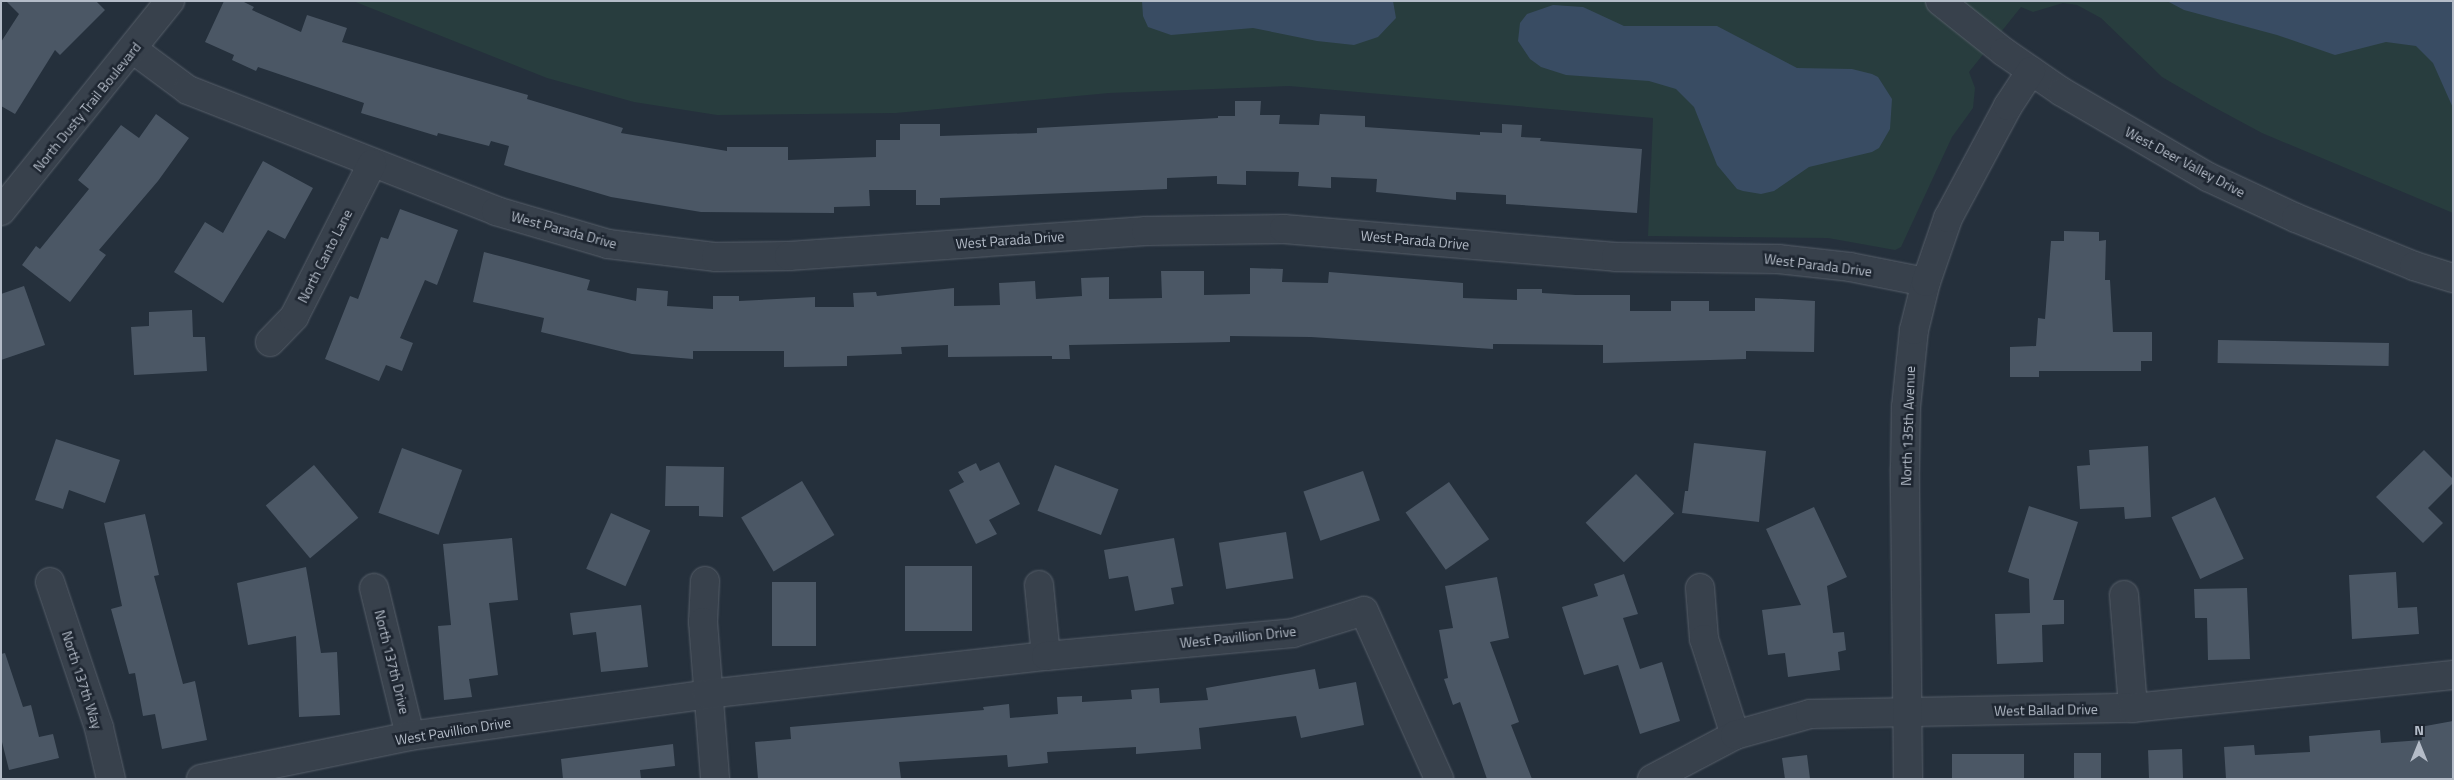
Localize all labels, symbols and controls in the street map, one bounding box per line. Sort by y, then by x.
street label: North Dusty Trail Boulevard [30,39,144,175]
street label: West Deer Valley Drive [2122,123,2248,201]
street label: North Canto Lane [294,206,356,306]
street label: West Parada Drive [509,208,619,252]
street label: West Parada Drive [1360,227,1470,253]
street label: West Parada Drive [955,228,1065,252]
street label: West Parada Drive [1763,250,1873,280]
street label: North 135th Avenue [1898,366,1918,486]
street label: North 137th Drive [371,608,413,716]
street label: West Pavillion Drive [1179,623,1297,651]
street label: North 137th Way [58,629,106,731]
street label: West Ballad Drive [1994,701,2098,719]
street label: West Pavillion Drive [394,714,512,748]
text: N [2414,719,2424,740]
north arrow [2394,720,2444,770]

